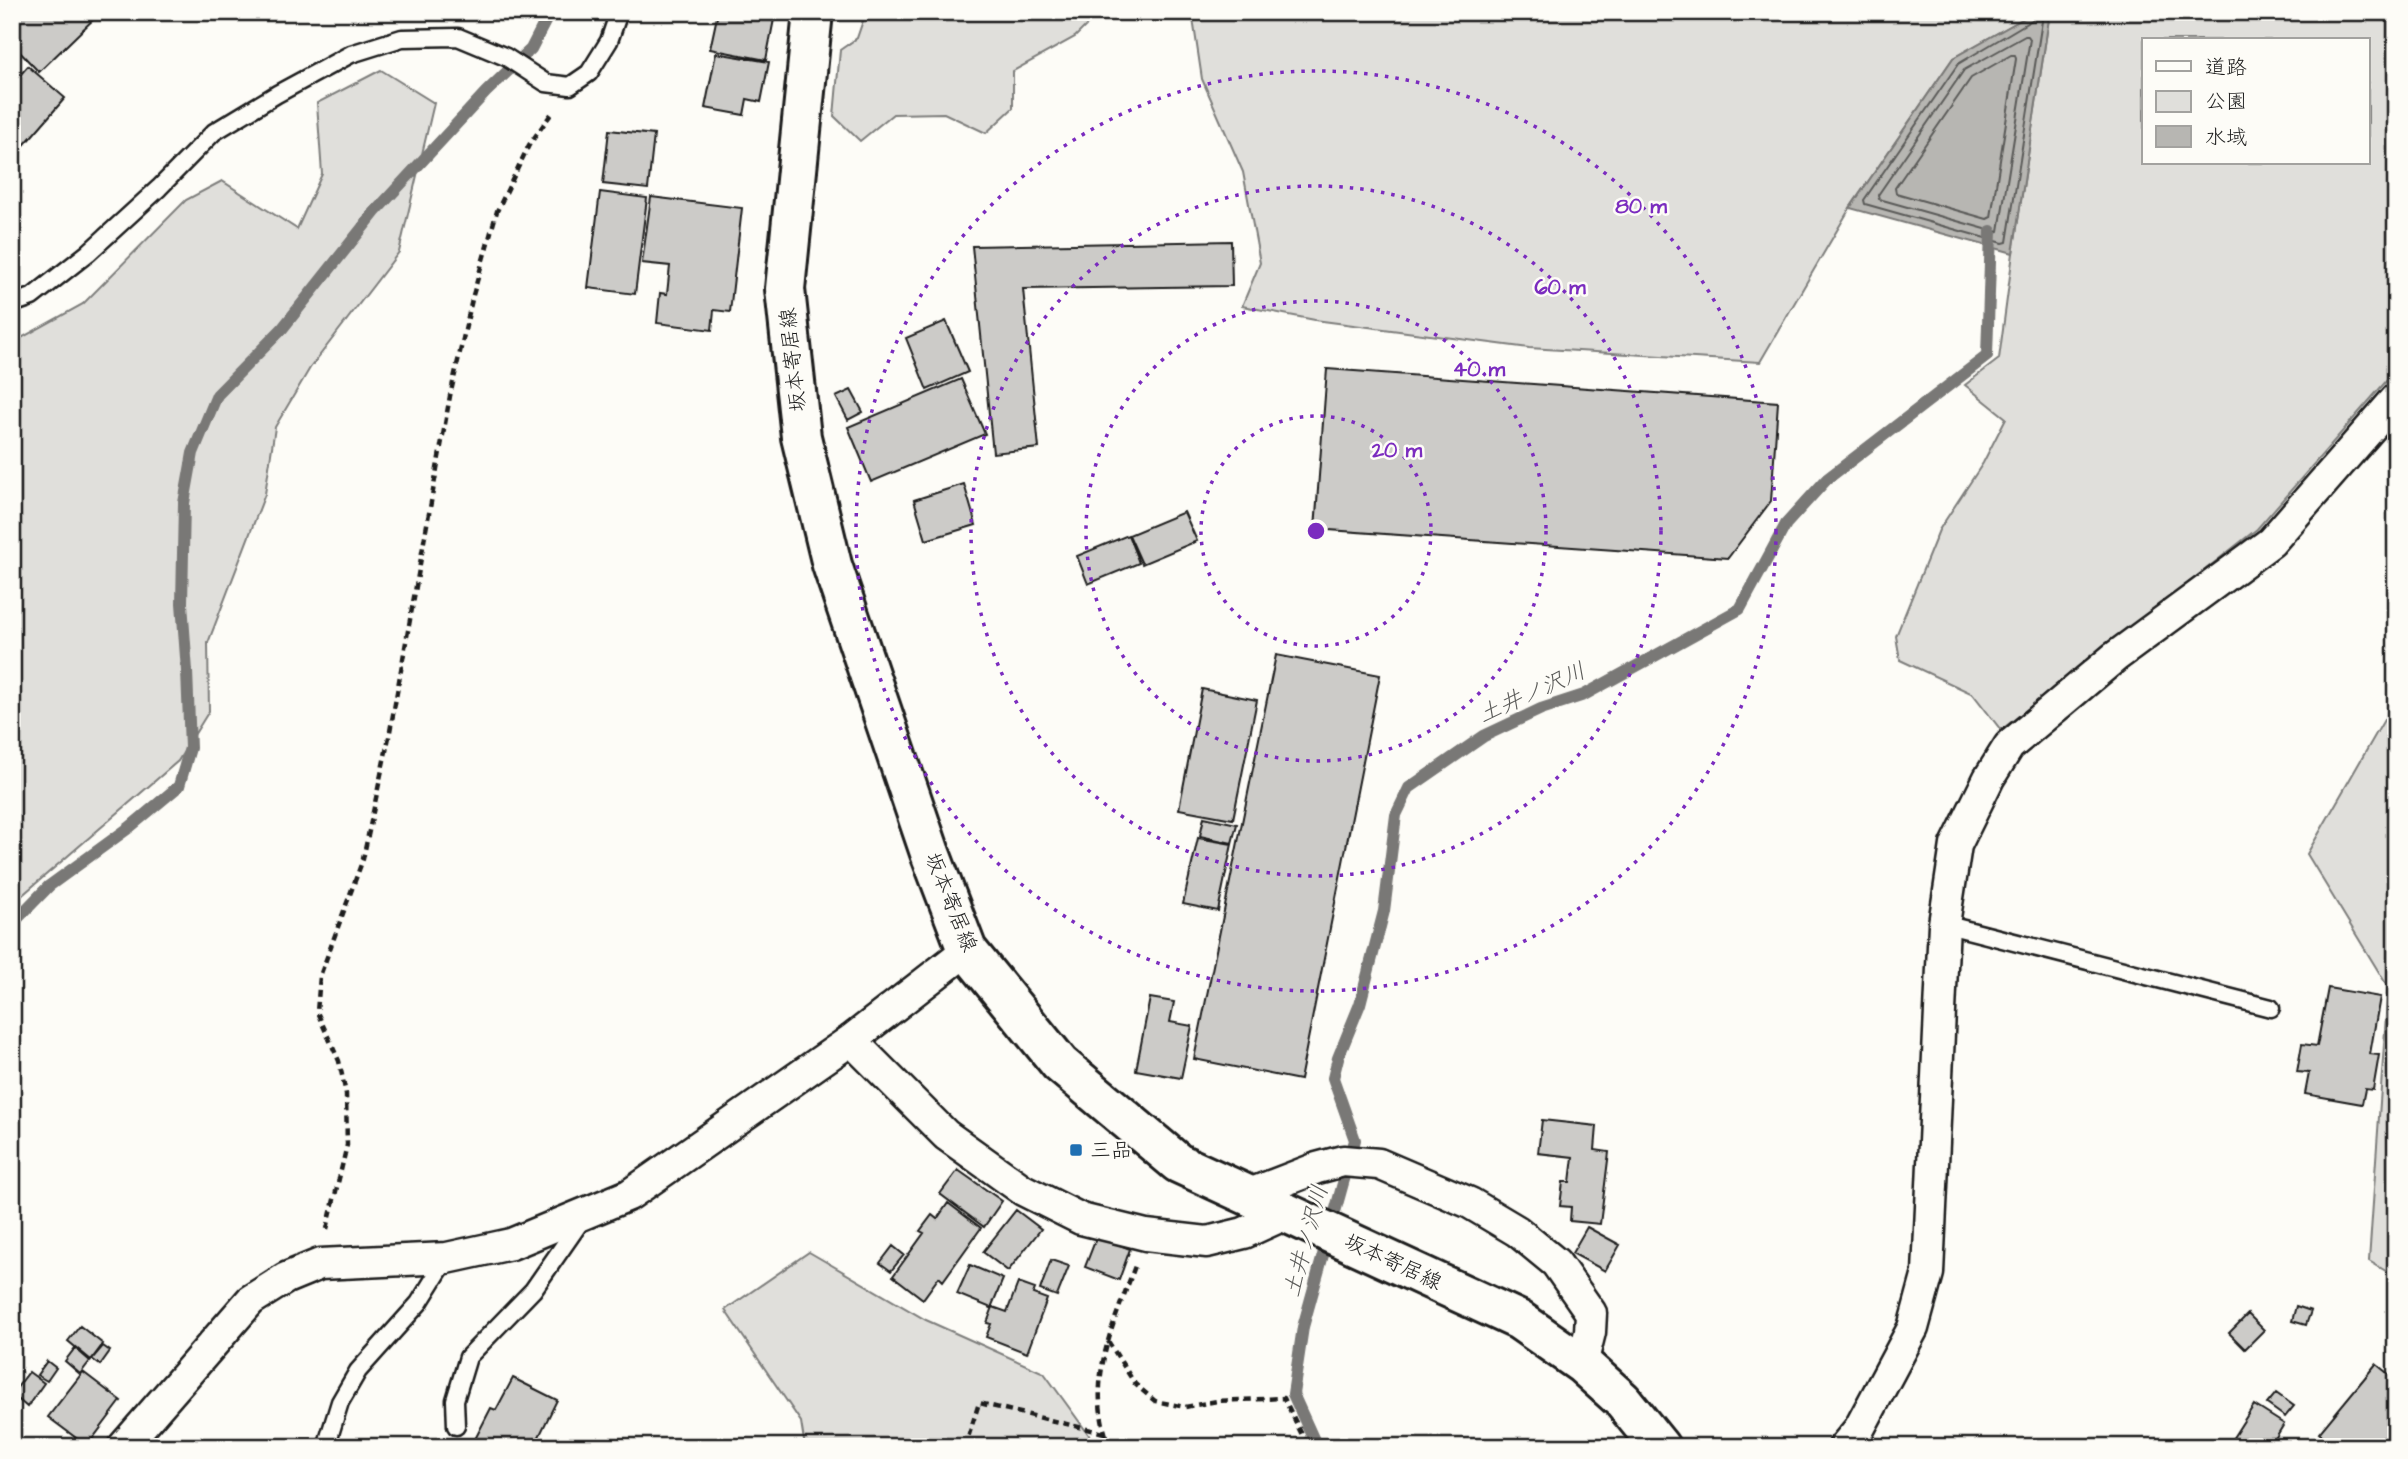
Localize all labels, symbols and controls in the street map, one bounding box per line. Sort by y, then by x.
legend [2142,38,2370,164]
text: 道路 [2205,53,2247,82]
text: 公園 [2205,87,2247,116]
text: 水域 [2205,123,2247,152]
text: 80 m [1615,192,1667,221]
text: 60 m [1534,273,1586,302]
street label: 坂本寄居線 [773,306,813,414]
text: 40 m [1453,355,1506,384]
text: 20 m [1371,436,1423,465]
centre of rings [1304,519,1328,543]
water label: 土井ノ沢川 [1473,655,1591,731]
street label: 坂本寄居線 [918,848,984,956]
place label: 三品 [1090,1136,1132,1165]
marker: 三品 [1068,1142,1084,1158]
water label: 土井ノ沢川 [1276,1181,1336,1301]
street label: 坂本寄居線 [1339,1227,1447,1297]

